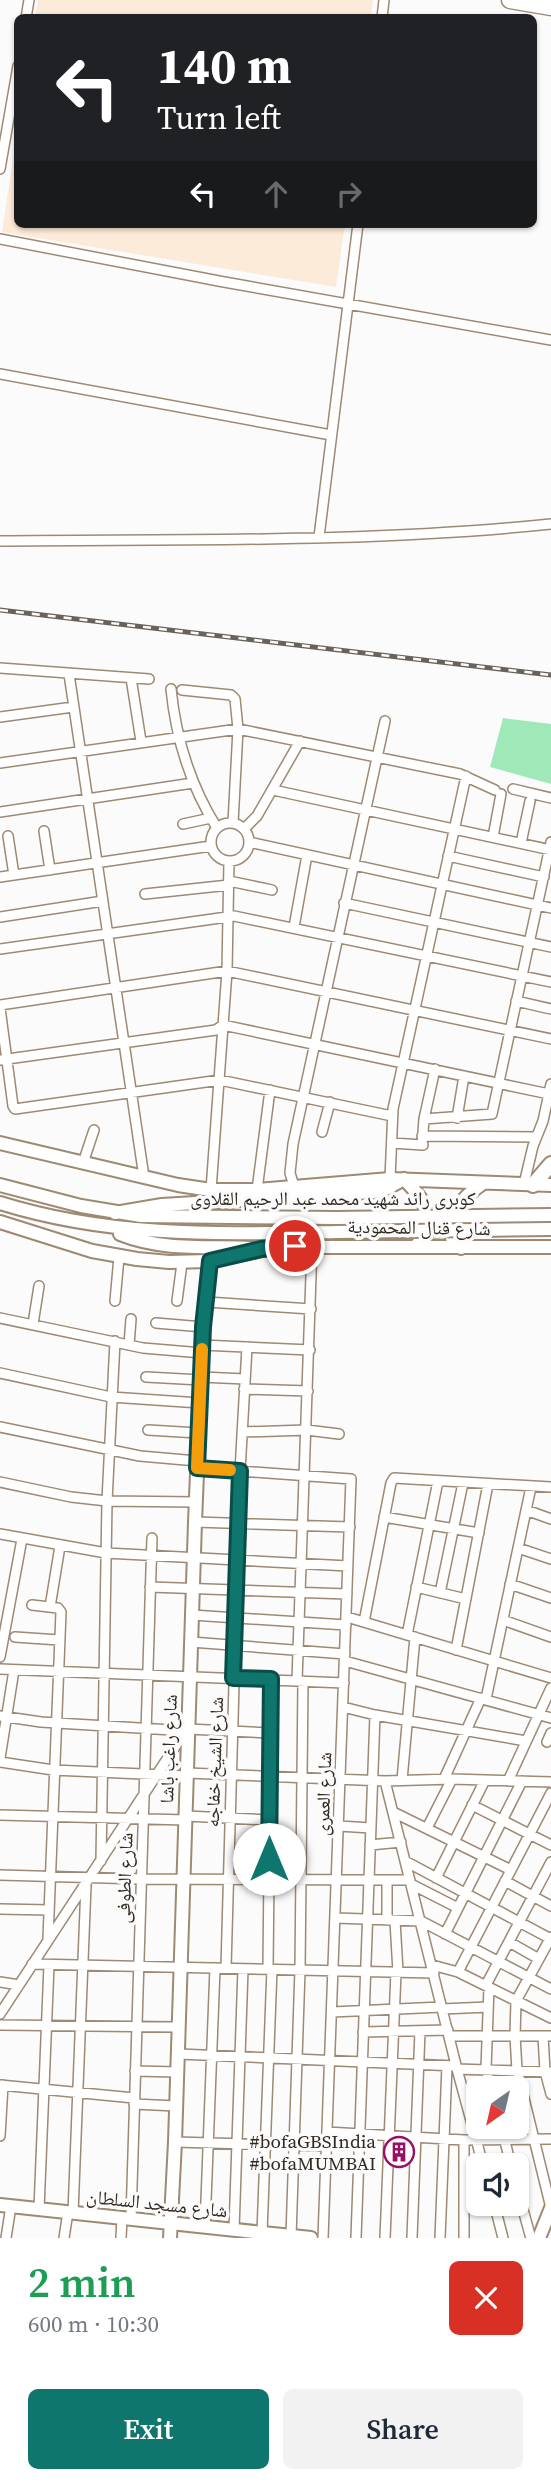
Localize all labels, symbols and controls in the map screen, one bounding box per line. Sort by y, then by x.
text: 140 m [157,32,292,99]
icon: left [42,42,133,133]
text: Turn left [157,96,281,140]
icon: left [184,175,222,213]
icon: ahead [257,175,295,213]
icon: right [330,175,368,213]
street label: كوبرى رائد شهيد محمد عبد الرحيم القلاوى [190,1185,476,1211]
street label: شارع قنال المحمودية [347,1213,491,1241]
pin [265,1216,325,1276]
icon: arrive [276,1227,314,1265]
street label: شارع راغب باشا [153,1694,183,1804]
street label: شارع الشيخ خفاجه [199,1696,229,1828]
street label: شارع العمرى [309,1751,337,1837]
position arrow [232,1822,306,1896]
street label: شارع الطوفى [109,1832,139,1924]
north arrow [466,2076,528,2138]
map controls [466,2076,529,2216]
place label: #bofaGBSIndia #bofaMUMBAI [249,2128,376,2176]
building icon: #bofaGBSIndia #bofaMUMBAI [382,2135,416,2169]
button: sound [466,2153,529,2216]
street label: شارع مسجد السلطان [85,2183,229,2223]
text: 2 min [28,2253,136,2311]
button: close [449,2261,523,2335]
text: 600 m · 10:30 [28,2308,159,2340]
button: Exit [28,2389,269,2469]
button: Share [283,2389,523,2469]

